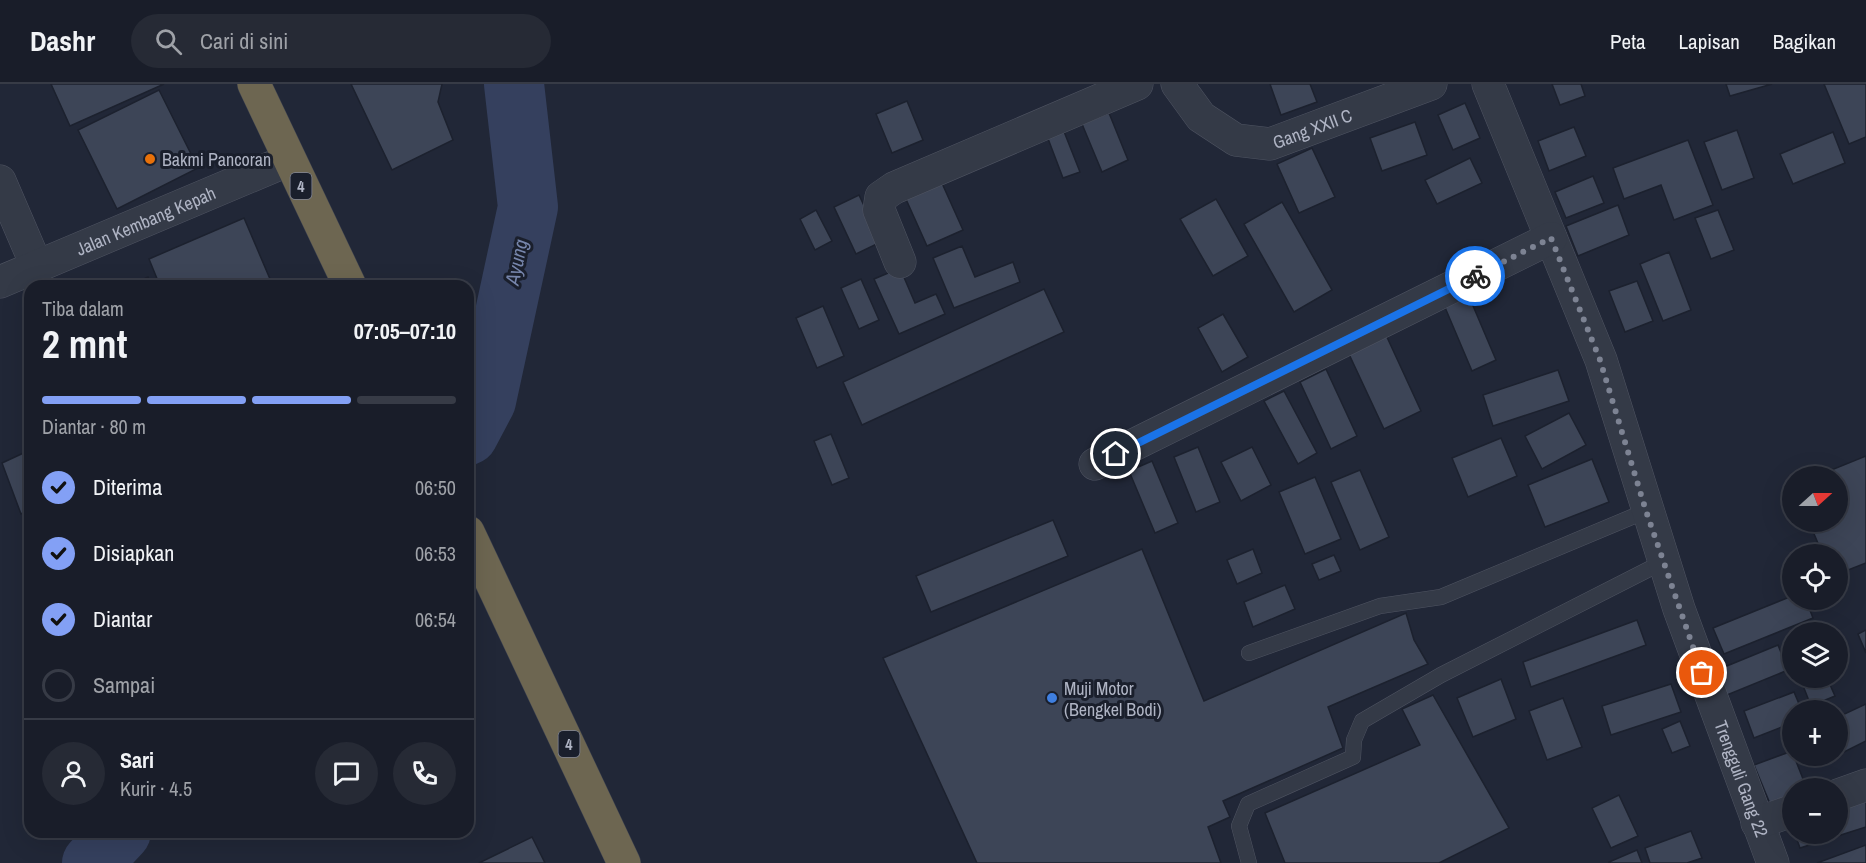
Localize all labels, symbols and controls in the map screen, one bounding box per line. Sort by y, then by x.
search box [131,14,551,68]
text: Dashr [30,22,95,60]
icon: search [152,25,185,58]
text: Cari di sini [200,26,288,56]
text: Peta [1610,27,1646,56]
text: Lapisan [1679,27,1740,56]
text: Bagikan [1773,27,1836,56]
street label: Gang XXII C [1269,102,1355,154]
place label: Bakmi Pancoran [162,147,271,172]
marker: Bakmi Pancoran [143,152,157,166]
road number: 4 [290,173,312,199]
street label: Jalan Kembang Kepah [72,180,219,261]
water label: Ayung [498,237,534,288]
courier [1445,246,1505,306]
icon: bike [1459,260,1492,293]
text: Tiba dalam [42,295,124,322]
text: 07:05–07:10 [354,316,456,346]
text: 2 mnt [42,318,127,370]
text: Diantar · 80 m [42,413,146,440]
pin [1090,428,1141,479]
icon: home [1099,437,1132,470]
north arrow [1782,466,1848,532]
map controls [1782,466,1848,844]
icon: check [42,471,75,504]
text: Diterima [93,472,162,502]
text: 06:50 [415,474,456,501]
icon: check [42,537,75,570]
text: Disiapkan [93,538,174,568]
text: 06:53 [415,540,456,567]
button: locate [1782,544,1848,610]
icon: check [42,603,75,636]
text: Diantar [93,604,152,634]
text: 06:54 [415,606,456,633]
button: layers [1782,622,1848,688]
pin [1676,647,1727,698]
icon: bag [1685,656,1718,689]
text: Sampai [93,670,155,700]
place label: Muji Motor (Bengkel Bodi) [1064,676,1162,722]
marker: Muji Motor (Bengkel Bodi) [1045,691,1059,705]
button: + [1782,700,1848,766]
street label: Trengguli Gang 22 [1709,717,1775,840]
road number: 4 [558,731,580,757]
button: person [42,742,105,805]
button: chat [315,742,378,805]
button: phone [393,742,456,805]
text: Sari [120,745,154,775]
text: Kurir · 4.5 [120,775,192,802]
button: − [1782,778,1848,844]

